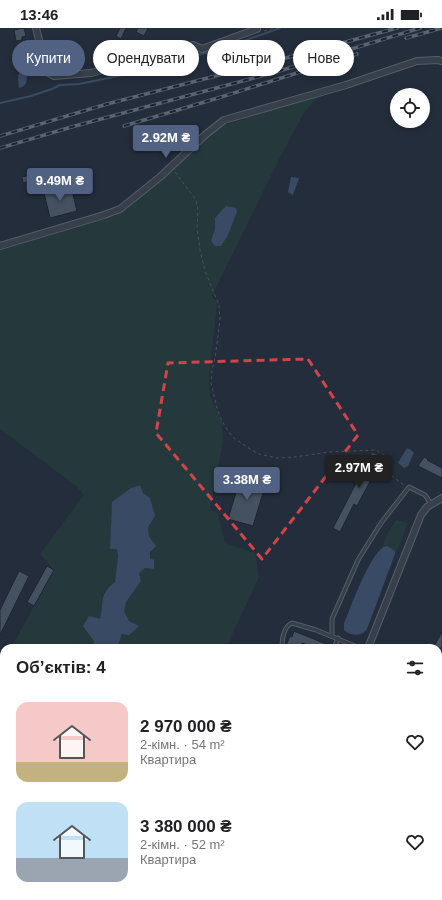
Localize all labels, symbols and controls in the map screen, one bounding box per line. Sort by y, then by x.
text: 13:46 [20,6,58,23]
chip: Купити [12,40,85,76]
chip: Орендувати [93,40,199,76]
chip: Фільтри [207,40,285,76]
chip: Нове [293,40,354,76]
map controls [390,88,430,128]
button: locate [390,88,430,128]
pin: 2.92M ₴ [129,125,203,159]
text: 2.92M ₴ [142,130,190,145]
pin: 9.49M ₴ [23,168,97,202]
text: 9.49M ₴ [36,173,84,188]
pin: 2.97M ₴ [322,455,396,489]
text: 2.97M ₴ [335,460,383,475]
pin: 3.38M ₴ [210,467,284,501]
text: 3.38M ₴ [223,472,271,487]
icon: filters [404,657,426,679]
text: Об’єктів: 4 [16,658,106,677]
text: 2 970 000 ₴ [140,717,232,736]
icon: home [48,718,96,766]
icon: heart [404,731,426,753]
text: 2-кімн. · 54 m² [140,737,225,752]
text: Квартира [140,752,196,767]
text: 3 380 000 ₴ [140,817,232,836]
icon: home [48,818,96,866]
icon: heart [404,831,426,853]
text: 2-кімн. · 52 m² [140,837,225,852]
text: Квартира [140,852,196,867]

